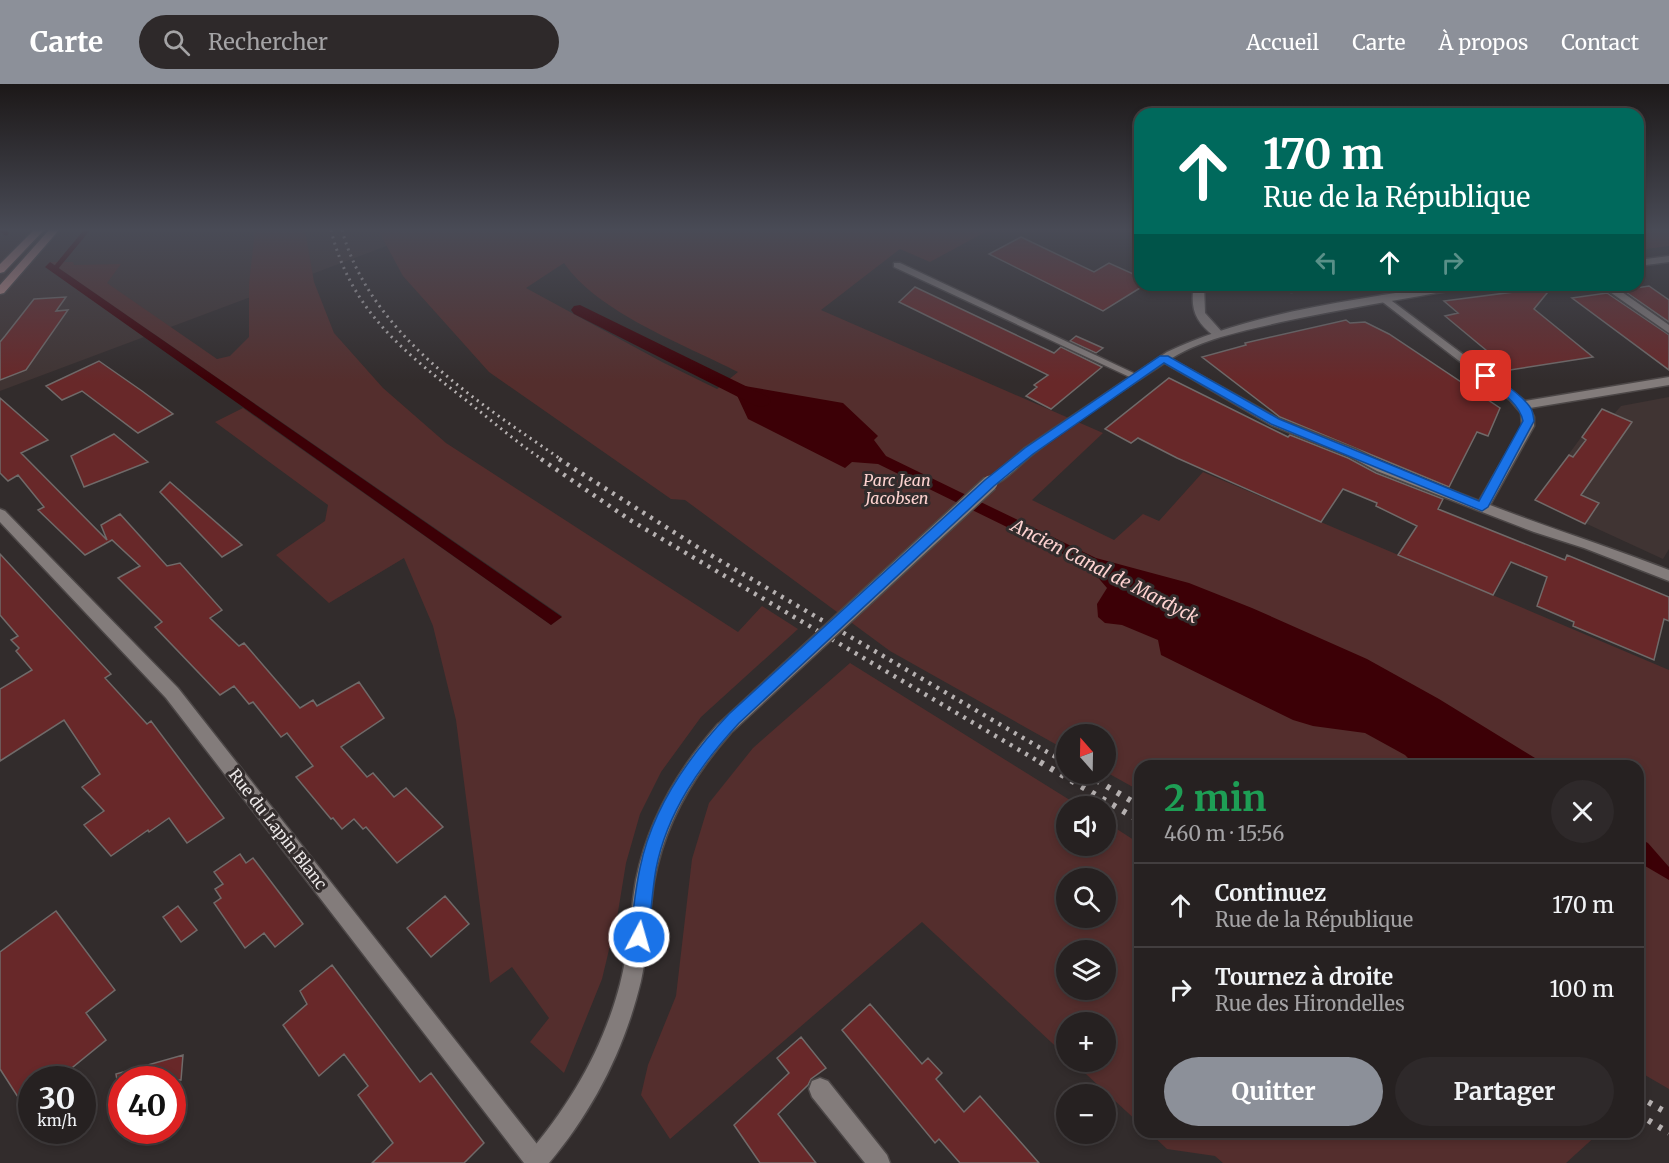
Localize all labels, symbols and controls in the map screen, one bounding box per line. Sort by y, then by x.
search box [139,15,559,69]
text: Carte [30,24,103,60]
icon: search [160,26,193,59]
text: Rechercher [208,28,328,56]
text: Accueil [1246,29,1319,56]
text: Carte [1352,29,1406,56]
text: À propos [1439,29,1528,56]
text: Contact [1561,29,1639,56]
text: 170 m [1263,128,1384,180]
icon: ahead [1164,132,1242,210]
text: Rue de la République [1263,180,1530,214]
icon: left [1310,246,1343,279]
icon: ahead [1373,246,1406,279]
icon: right [1436,246,1469,279]
pin [1460,350,1511,401]
icon: arrive [1469,359,1502,392]
park label: Parc Jean Jacobsen [863,470,931,508]
water label: Ancien Canal de Mardyck [1006,513,1203,628]
north arrow [1056,724,1116,784]
map controls [1056,724,1116,1144]
street label: Rue du Lapin Blanc [225,765,331,893]
text: 2 min [1164,776,1267,821]
button: close [1551,780,1614,843]
button: sound [1056,796,1116,856]
text: 460 m · 15:56 [1164,821,1284,846]
button: search [1056,868,1116,928]
text: Continuez [1215,879,1326,907]
icon: ahead [1164,889,1197,922]
text: 170 m [1552,891,1614,919]
position arrow [607,905,671,969]
text: Rue de la République [1215,907,1413,932]
button: layers [1056,940,1116,1000]
text: Tournez à droite [1215,963,1393,991]
icon: right [1164,973,1197,1006]
text: 100 m [1549,975,1614,1003]
text: Rue des Hirondelles [1215,991,1405,1016]
button: + [1056,1012,1116,1072]
button: Quitter [1164,1057,1383,1126]
button: Partager [1395,1057,1614,1126]
speed limit sign: 40 [108,1066,186,1144]
text: 30 [39,1079,75,1117]
button: − [1056,1084,1116,1144]
text: km/h [37,1111,77,1130]

